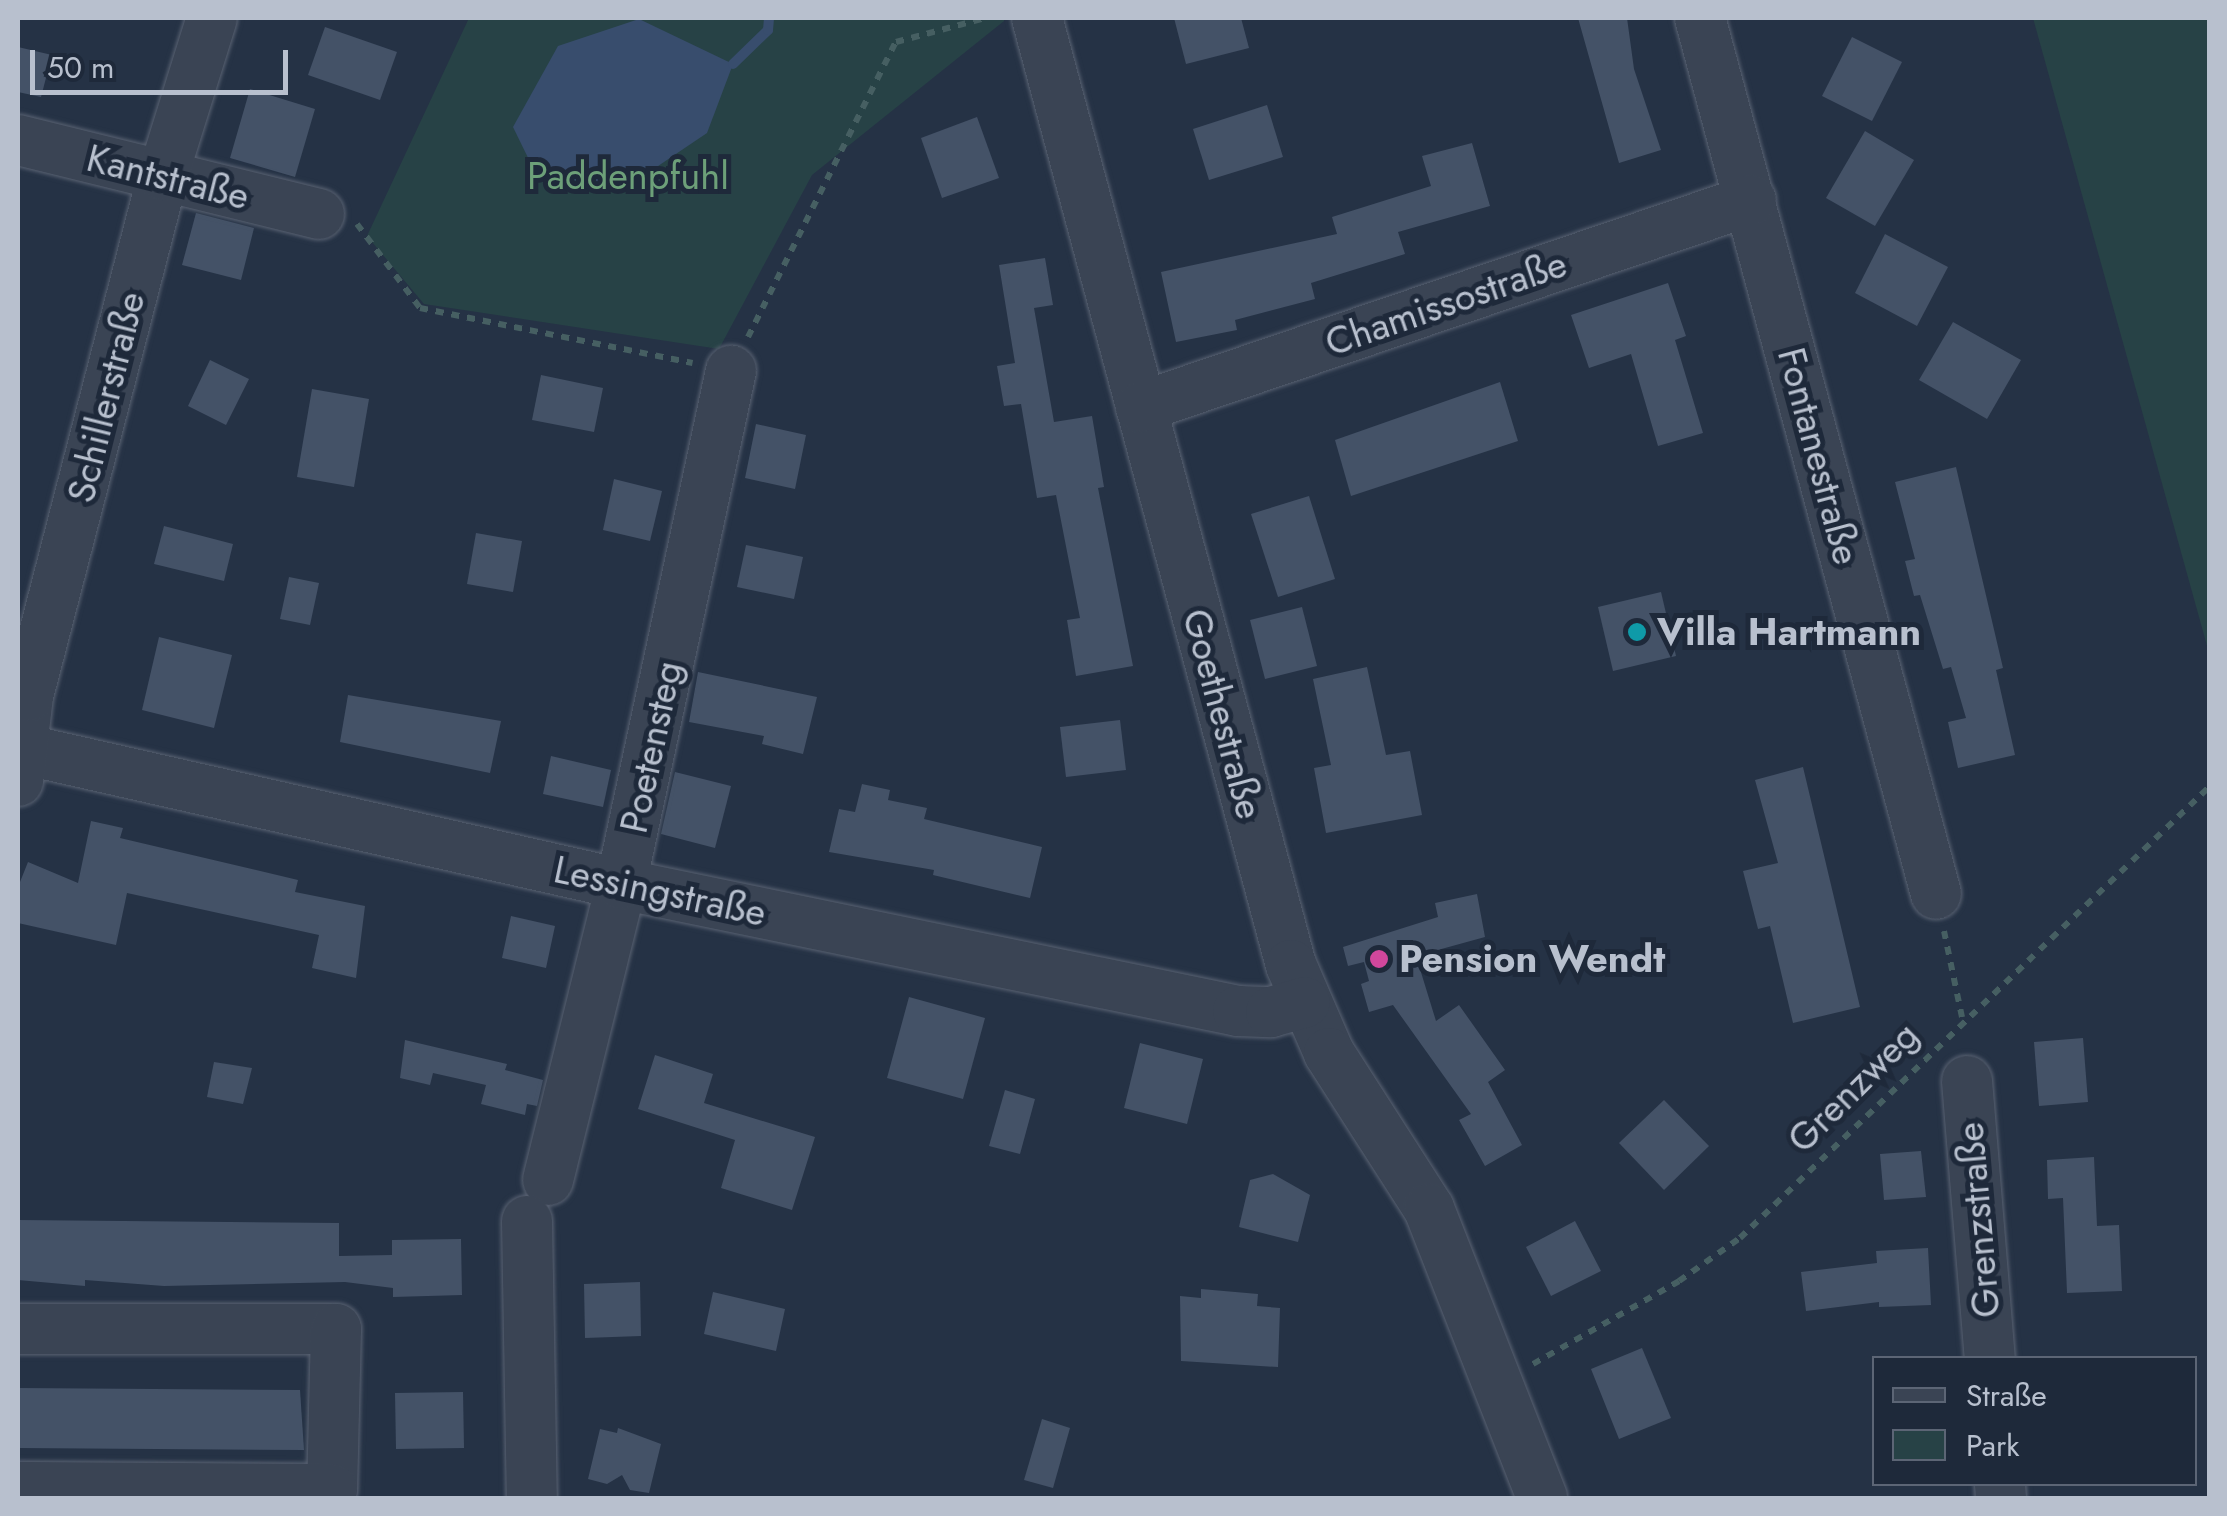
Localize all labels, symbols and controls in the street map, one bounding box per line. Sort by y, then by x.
scale bar [35,30,292,92]
text: 50 m [47,46,114,89]
street label: Kantstraße [82,135,254,219]
park label: Paddenpfuhl [527,153,729,199]
street label: Chamissostraße [1319,240,1573,366]
street label: Schillerstraße [58,287,154,507]
street label: Fontanestraße [1768,343,1870,569]
street label: Goethestraße [1173,604,1273,824]
place label: Villa Hartmann [1657,609,1921,655]
marker: Villa Hartmann [1626,621,1648,643]
street label: Poetensteg [611,657,691,837]
street label: Lessingstraße [550,846,770,936]
place label: Pension Wendt [1399,936,1665,982]
marker: Pension Wendt [1368,948,1390,970]
street label: Grenzweg [1778,1012,1928,1162]
street label: Grenzstraße [1947,1121,2009,1319]
legend [1872,1356,2197,1486]
text: Straße [1966,1374,2047,1417]
text: Park [1966,1424,2019,1467]

